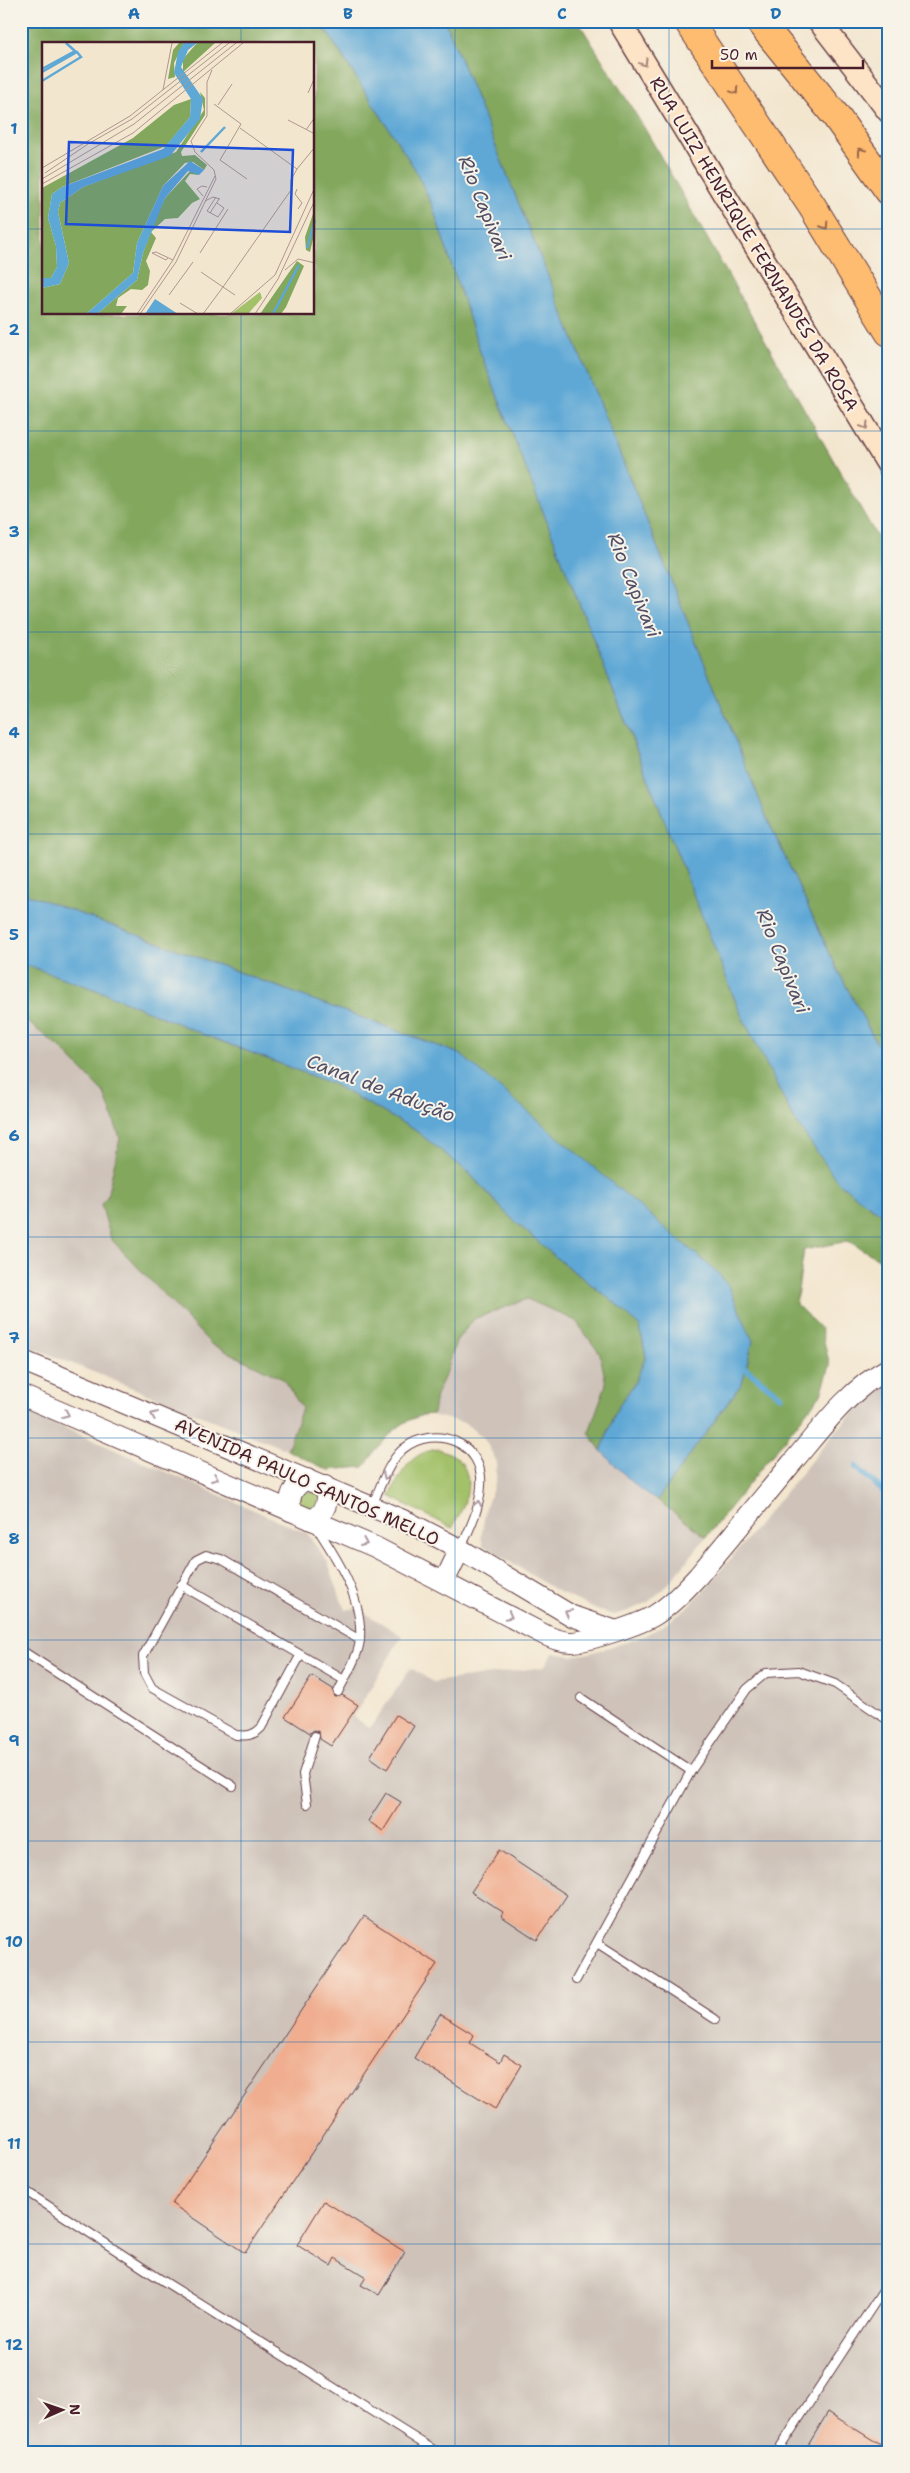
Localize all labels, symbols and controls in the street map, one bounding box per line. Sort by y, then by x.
text: A [128,3,140,24]
text: B [343,3,353,24]
text: C [557,3,567,24]
text: D [770,3,782,24]
scale bar [712,38,864,70]
inset map [42,42,315,315]
text: 50 m [720,45,758,65]
one-way arrow [638,57,648,66]
street label: RUA LUIZ HENRIQUE FERNANDES DA ROSA [644,72,864,416]
one-way arrow [729,85,738,95]
text: 1 [10,118,18,139]
one-way arrow [858,147,867,157]
water label: Rio Capivari [453,152,518,265]
one-way arrow [818,221,828,230]
text: 2 [8,319,20,340]
one-way arrow [858,421,868,430]
text: 3 [8,521,20,542]
water label: Rio Capivari [602,529,667,642]
text: 4 [8,722,20,743]
water label: Rio Capivari [751,905,816,1018]
text: 5 [9,924,19,945]
water label: Canal de Adução [303,1048,459,1128]
text: 6 [8,1125,20,1146]
text: 7 [8,1327,20,1348]
one-way arrow [61,1407,70,1418]
one-way arrow [150,1411,159,1421]
street label: AVENIDA PAULO SANTOS MELLO [171,1413,443,1551]
one-way arrow [382,1471,393,1480]
one-way arrow [210,1472,219,1483]
one-way arrow [472,1500,482,1509]
text: 8 [8,1528,20,1549]
one-way arrow [359,1536,368,1547]
one-way arrow [564,1609,573,1619]
one-way arrow [504,1610,513,1620]
text: 9 [8,1730,20,1751]
text: 10 [5,1931,23,1952]
text: 11 [7,2133,21,2154]
text: 12 [5,2334,23,2355]
north arrow [38,2386,88,2436]
text: N [66,2404,84,2415]

